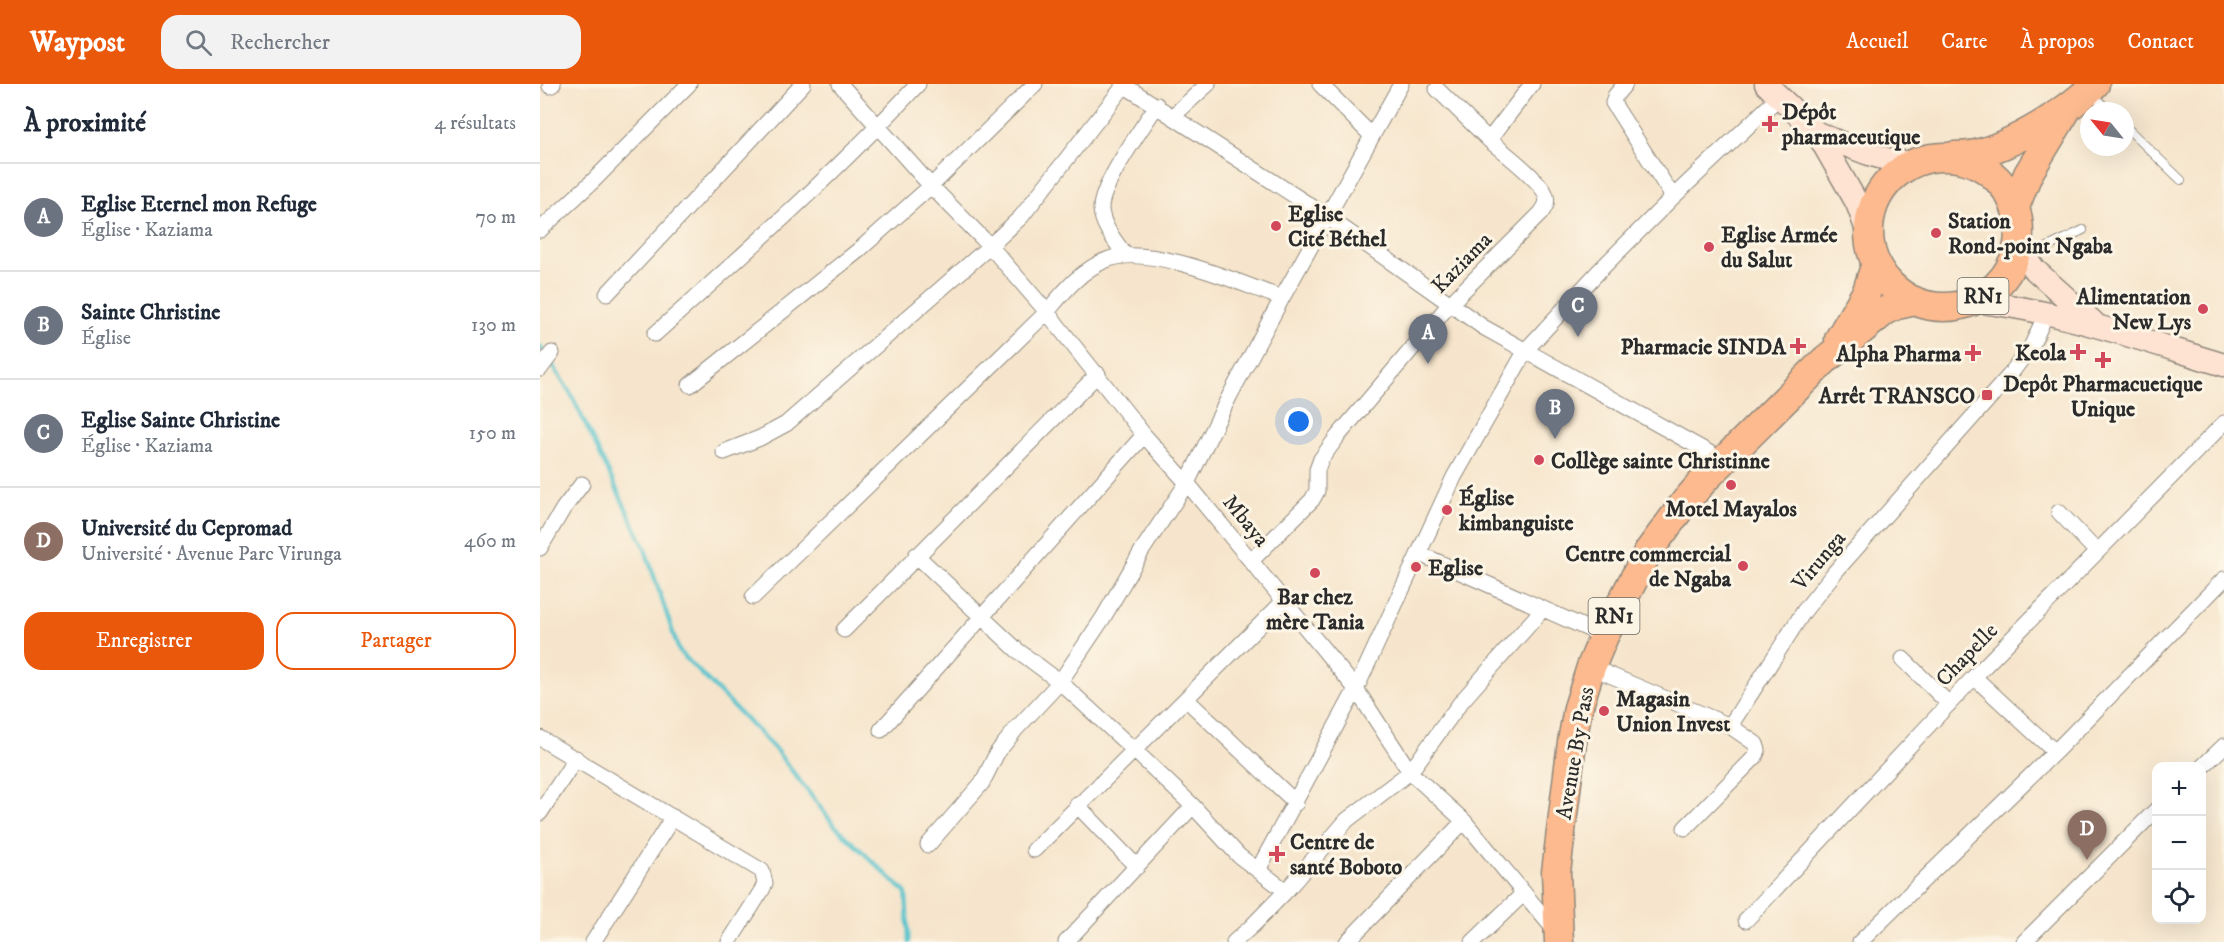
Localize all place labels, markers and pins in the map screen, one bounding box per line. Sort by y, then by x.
place label: Dépôt pharmaceutique [1781,99,1920,151]
marker: Dépôt pharmaceutique [1763,117,1777,131]
place label: Eglise Cité Béthel [1288,201,1387,253]
place label: Station Rond-point Ngaba [1948,208,2113,260]
marker: Eglise Cité Béthel [1269,219,1283,233]
place label: Eglise Armée du Salut [1721,222,1838,274]
marker: Station Rond-point Ngaba [1929,226,1943,240]
marker: Eglise Armée du Salut [1702,240,1716,254]
place label: Alimentation New Lys [2075,284,2192,336]
pin: C [1558,288,1598,337]
marker: Alimentation New Lys [2196,302,2210,316]
pin: A [1408,314,1448,364]
place label: Pharmacie SINDA [1620,334,1787,361]
marker: Pharmacie SINDA [1791,339,1805,353]
place label: Keola [2015,340,2067,367]
place label: Alpha Pharma [1835,341,1962,368]
marker: Keola [2071,345,2085,359]
marker: Alpha Pharma [1966,346,1980,360]
marker: Depôt Pharmacuetique Unique [2096,353,2110,367]
place label: Depôt Pharmacuetique Unique [2003,371,2203,423]
place label: Arrêt TRANSCO [1818,383,1975,410]
marker: Arrêt TRANSCO [1980,388,1994,402]
pin: B [1536,390,1574,439]
place label: Collège sainte Christinne [1551,448,1770,475]
marker: Collège sainte Christinne [1532,453,1546,467]
marker: Motel Mayalos [1724,478,1738,492]
place label: Église kimbanguiste [1458,484,1574,537]
place label: Motel Mayalos [1665,496,1797,523]
marker: Église kimbanguiste [1440,503,1454,517]
place label: Centre commercial de Ngaba [1565,541,1732,593]
place label: Eglise [1428,555,1483,582]
marker: Centre commercial de Ngaba [1736,559,1750,573]
marker: Eglise [1409,560,1423,574]
marker: Bar chez mère Tania [1308,566,1322,580]
place label: Bar chez mère Tania [1266,584,1365,636]
place label: Magasin Union Invest [1616,686,1730,738]
marker: Magasin Union Invest [1597,704,1611,718]
pin: D [2068,810,2106,860]
place label: Centre de santé Boboto [1290,829,1403,881]
marker: Centre de santé Boboto [1268,845,1286,863]

